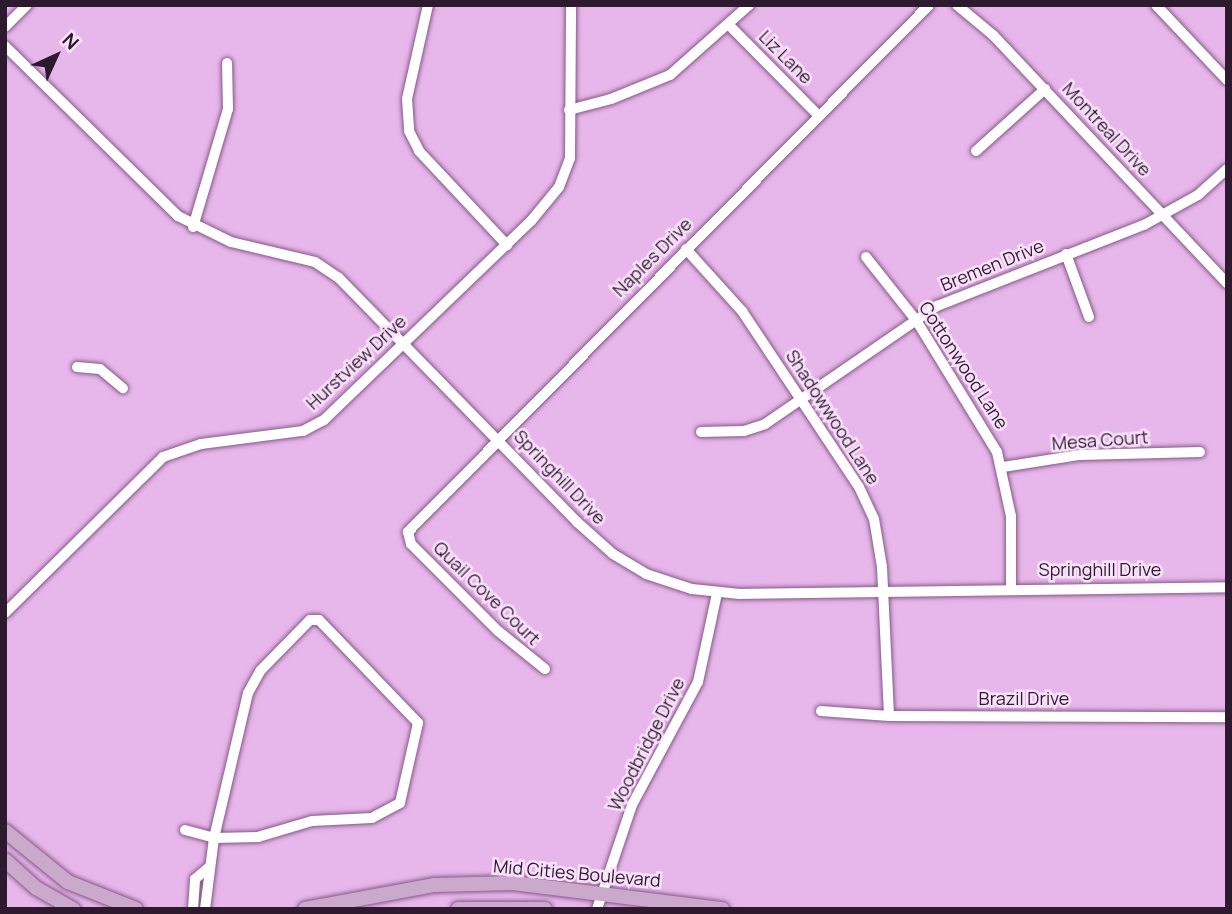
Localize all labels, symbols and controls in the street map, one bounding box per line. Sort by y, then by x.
north arrow [21,21,91,91]
street label: Liz Lane [755,26,817,88]
text: N [57,27,85,55]
street label: Montreal Drive [1058,78,1156,180]
street label: Naples Drive [608,213,696,301]
street label: Bremen Drive [937,234,1047,296]
street label: Cottonwood Lane [915,297,1013,433]
street label: Hurstview Drive [302,310,410,414]
street label: Shadowwood Lane [781,346,885,488]
street label: Springhill Drive [510,425,610,529]
street label: Mesa Court [1051,426,1149,454]
street label: Quail Cove Court [429,537,545,649]
street label: Springhill Drive [1039,558,1161,580]
street label: Woodbridge Drive [603,674,689,814]
street label: Brazil Drive [979,687,1069,709]
street label: Mid Cities Boulevard [492,855,662,891]

